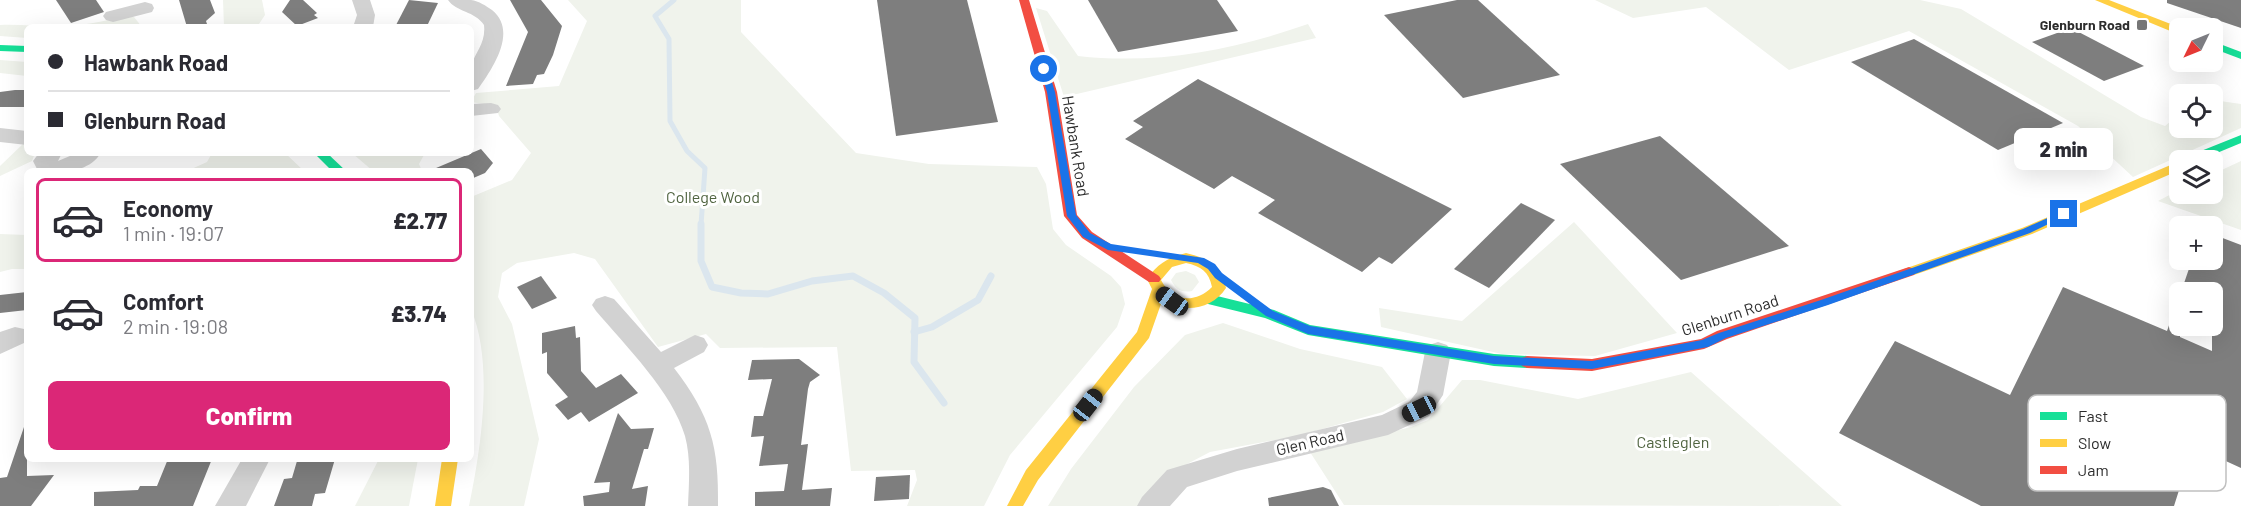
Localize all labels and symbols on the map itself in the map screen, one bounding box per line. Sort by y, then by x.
place label: Glenburn Road [2040,16,2130,33]
marker: Glenburn Road [2135,18,2149,32]
north arrow [2169,18,2223,72]
route start [1030,55,1057,82]
street label: Hawbank Road [1059,94,1094,198]
callout: 2 min [2014,127,2114,169]
park label: College Wood [666,187,760,206]
route end [2050,200,2077,227]
car [1152,283,1192,319]
street label: Glenburn Road [1679,290,1781,339]
car [1070,385,1106,425]
car [1399,393,1439,425]
legend [2028,395,2226,491]
text: Fast [2078,406,2108,425]
street label: Glen Road [1274,424,1346,459]
park label: Castleglen [1637,432,1709,451]
text: Slow [2078,433,2111,452]
text: Jam [2078,460,2109,479]

